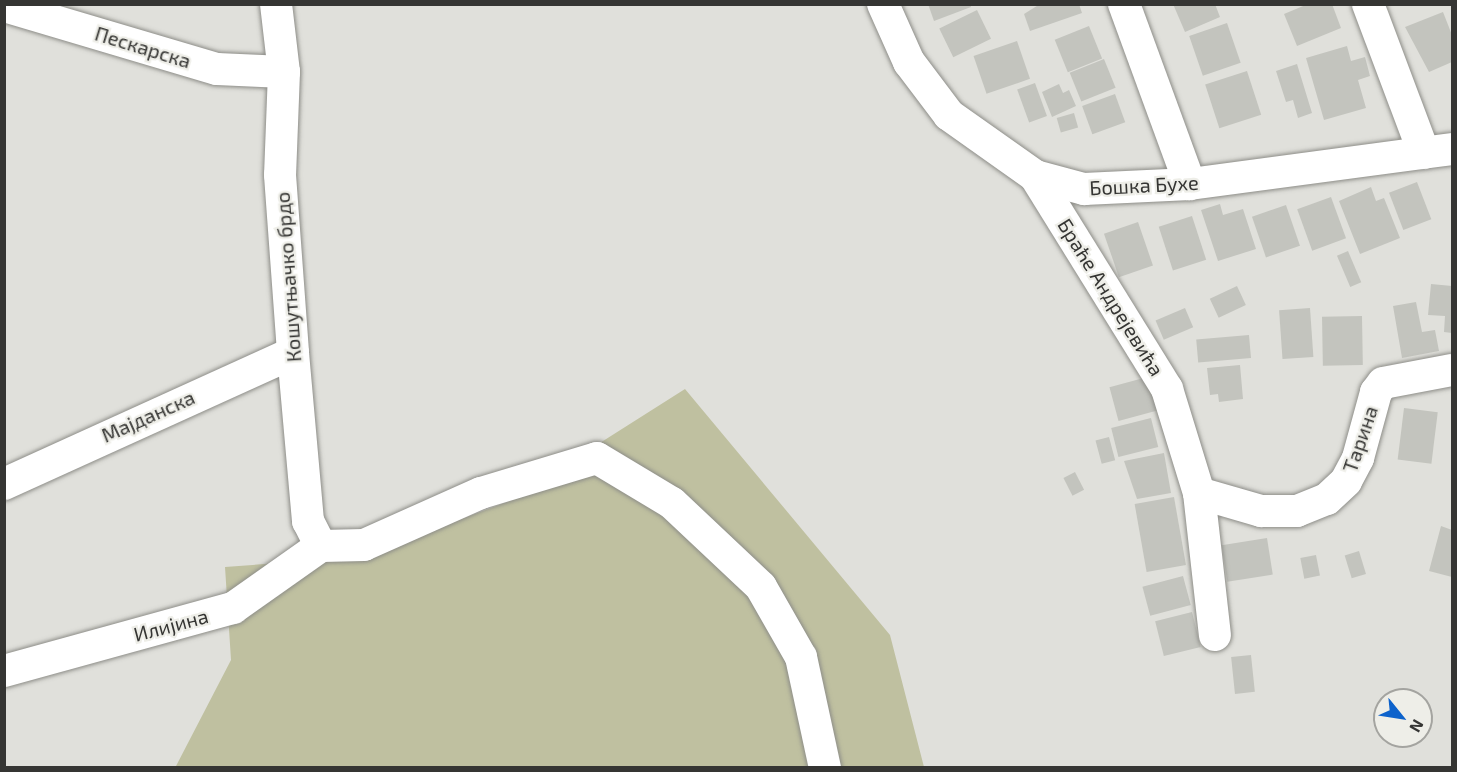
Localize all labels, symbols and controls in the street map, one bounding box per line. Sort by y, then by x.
street label: Пескарска [92,21,194,73]
street label: Бошка Бухе [1089,170,1199,200]
street label: Кошутњачко брдо [270,191,306,363]
street label: Браће Андрејевића [1053,214,1169,380]
street label: Мајданска [98,385,198,447]
street label: Тарина [1337,403,1383,475]
street label: Илијина [131,604,211,646]
north arrow [1373,688,1433,748]
text: N [1406,716,1428,736]

